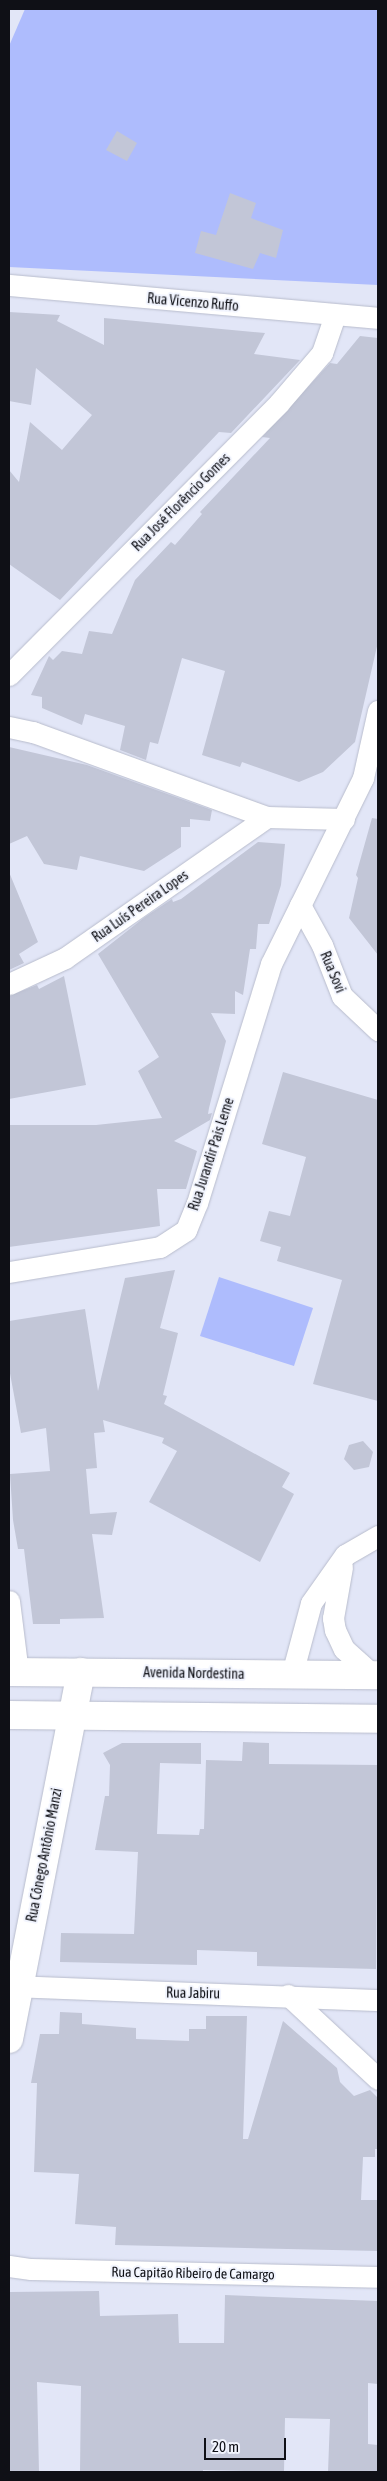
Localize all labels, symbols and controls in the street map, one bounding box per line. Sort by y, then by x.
street label: Rua Vicenzo Ruffo [146,290,240,314]
street label: Rua José Florêncio Gomes [128,449,234,555]
street label: Rua Luís Pereira Lopes [89,867,191,945]
street label: Rua Sovi [317,949,349,995]
street label: Rua Jurandir Pais Leme [185,1095,237,1213]
street label: Avenida Nordestina [143,1664,245,1682]
street label: Rua Cônego Antônio Manzi [23,1787,65,1923]
street label: Rua Jabiru [166,1984,220,2002]
street label: Rua Capitão Ribeiro de Camargo [111,2263,275,2283]
scale bar [207,2428,290,2460]
text: 20 m [212,2438,239,2455]

